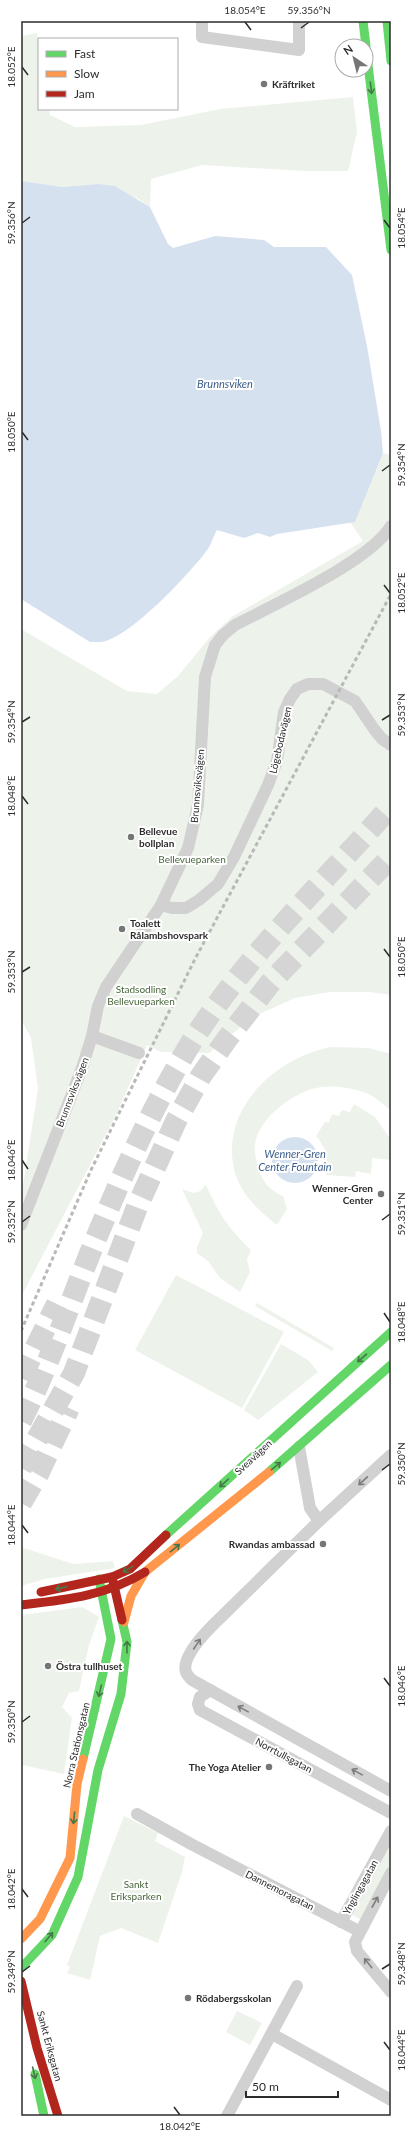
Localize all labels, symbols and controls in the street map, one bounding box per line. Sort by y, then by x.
text: 18.054°E [224,4,266,16]
text: 59.356°N [287,4,331,16]
legend [38,38,178,110]
north arrow [334,38,374,78]
text: N [341,42,355,57]
text: 18.052°E [5,46,17,88]
text: Fast [74,46,96,61]
text: Slow [74,66,100,81]
place label: Kräftriket [272,78,315,90]
marker: Kräftriket [259,79,269,89]
one-way arrow [367,81,374,94]
text: Jam [74,86,95,101]
text: 59.356°N [5,201,17,245]
text: 18.054°E [395,207,407,249]
water label: Brunnsviken [197,377,253,390]
text: 18.050°E [5,411,17,453]
text: 59.354°N [395,443,407,487]
text: 18.052°E [395,572,407,614]
text: 59.353°N [395,693,407,737]
text: 59.354°N [5,700,17,744]
street label: Lögebodavägen [266,705,294,775]
street label: Brunnsviksvägen [188,749,206,823]
text: 18.048°E [5,775,17,817]
place label: Bellevue bollplan [139,825,178,849]
marker: Bellevue bollplan [126,832,136,842]
park label: Bellevueparken [158,853,226,865]
place label: Toalett Rålambshovspark [130,917,209,941]
marker: Toalett Rålambshovspark [117,924,127,934]
text: 18.050°E [395,936,407,978]
text: 59.353°N [5,950,17,994]
park label: Stadsodling Bellevueparken [107,983,175,1007]
street label: Brunnsviksvägen [53,1055,91,1129]
text: 18.046°E [5,1139,17,1181]
water label: Wenner-Gren Center Fountain [258,1147,332,1173]
place label: Wenner-Gren Center [312,1182,373,1206]
marker: Wenner-Gren Center [376,1189,386,1199]
text: 59.351°N [395,1192,407,1236]
text: 59.352°N [5,1200,17,1244]
text: 18.048°E [395,1301,407,1343]
one-way arrow [356,1353,367,1362]
street label: Sveavägen [232,1437,274,1477]
text: 59.350°N [395,1442,407,1486]
one-way arrow [270,1461,281,1470]
one-way arrow [358,1476,368,1485]
one-way arrow [220,1478,230,1487]
text: 18.044°E [5,1504,17,1546]
place label: Rwandas ambassad [229,1538,315,1550]
marker: Rwandas ambassad [318,1539,328,1549]
one-way arrow [169,1543,180,1552]
one-way arrow [122,1566,134,1574]
one-way arrow [54,1584,67,1592]
one-way arrow [193,1639,201,1650]
one-way arrow [123,1641,131,1654]
place label: Östra tullhuset [56,1660,123,1672]
marker: Östra tullhuset [43,1661,53,1671]
text: 18.046°E [395,1665,407,1707]
one-way arrow [96,1684,104,1697]
text: 59.350°N [5,1700,17,1744]
street label: Norra Stationsgatan [60,1701,92,1789]
one-way arrow [238,1704,250,1712]
street label: Norrtullsgatan [253,1735,315,1775]
place label: The Yoga Atelier [189,1761,261,1773]
marker: The Yoga Atelier [264,1762,274,1772]
one-way arrow [351,1768,363,1776]
one-way arrow [70,1811,77,1824]
street label: Ynglingagatan [340,1857,380,1917]
text: 18.042°E [5,1868,17,1910]
street label: Dannemoragatan [244,1868,316,1912]
park label: Sankt Eriksparken [111,1878,161,1902]
one-way arrow [371,1896,379,1908]
one-way arrow [45,1932,54,1943]
text: 59.348°N [395,1942,407,1986]
text: 59.349°N [5,1950,17,1994]
one-way arrow [363,1958,372,1969]
place label: Rödabergsskolan [196,1992,272,2004]
marker: Rödabergsskolan [183,1993,193,2003]
street label: Sankt Eriksgatan [35,2009,65,2083]
text: 18.044°E [395,2029,407,2071]
one-way arrow [31,2066,39,2079]
scale bar [246,2073,338,2099]
text: 50 m [252,2079,279,2094]
text: 18.042°E [159,2120,201,2132]

